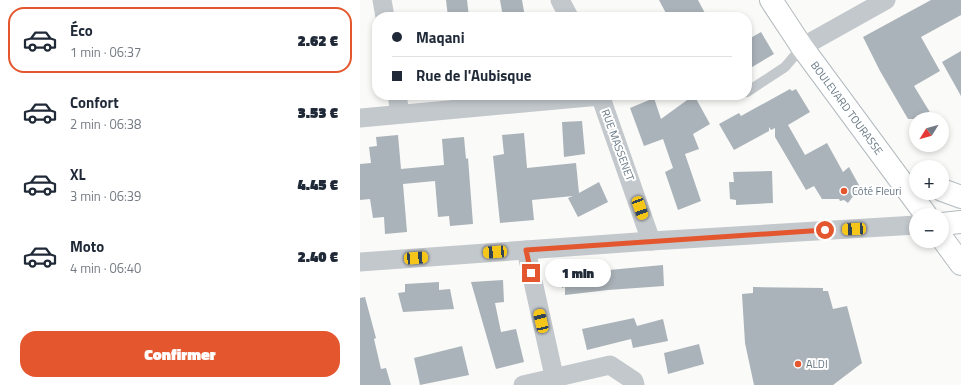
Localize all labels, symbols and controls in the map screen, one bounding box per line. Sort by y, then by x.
text: Éco [70,19,93,42]
icon: car [22,22,58,58]
text: Maqani [416,26,465,49]
text: 2.62 € [298,29,338,52]
text: 1 min · 06:37 [70,42,141,62]
street label: BOULEVARD TOURASSE [807,58,887,158]
text: Rue de l'Aubisque [416,64,531,87]
text: Confort [70,91,119,114]
icon: car [22,94,58,130]
text: 3.53 € [298,101,338,124]
street label: RUE MASSENET [598,107,638,183]
north arrow [909,112,949,152]
map controls [909,112,949,248]
text: 2 min · 06:38 [70,114,141,134]
button: + [909,160,949,200]
text: XL [70,163,86,186]
icon: car [22,166,58,202]
text: 4.45 € [298,173,338,196]
place label: Côté Fleuri [852,183,901,199]
text: 3 min · 06:39 [70,186,141,206]
marker: Côté Fleuri [839,186,849,196]
car [630,195,650,221]
button: − [909,208,949,248]
route start [816,221,834,239]
car [842,222,866,236]
text: Moto [70,235,104,258]
icon: car [22,238,58,274]
text: 2.40 € [298,245,338,268]
car [483,245,507,259]
car [404,251,428,265]
text: 4 min · 06:40 [70,258,141,278]
callout: 1 min [545,259,611,287]
text: 1 min [562,263,594,283]
route end [522,264,540,282]
car [532,308,550,334]
button: Confirmer [20,331,340,377]
place label: ALDI [806,356,828,372]
marker: ALDI [793,359,803,369]

